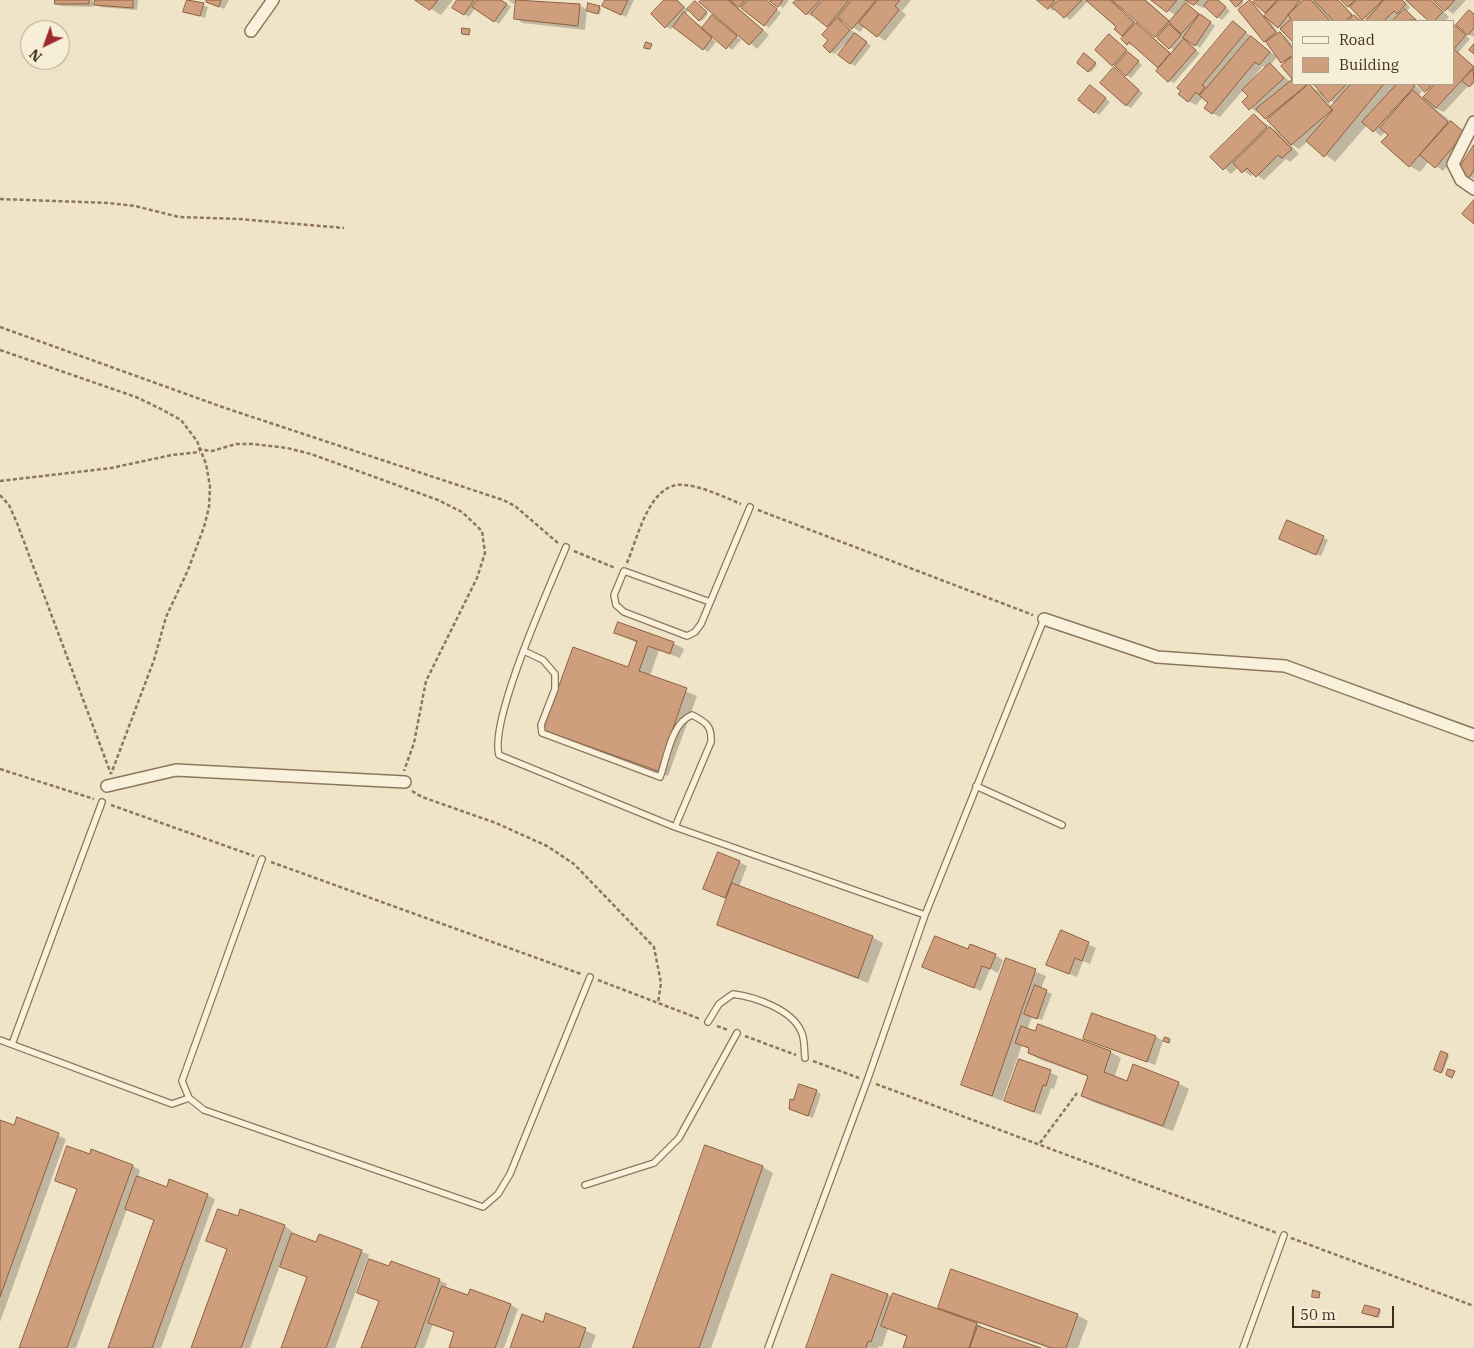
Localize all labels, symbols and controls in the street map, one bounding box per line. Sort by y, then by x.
north arrow [20,20,70,70]
legend [1292,20,1454,85]
text: Road [1339,30,1375,49]
text: N [25,45,46,66]
text: Building [1339,55,1399,74]
scale bar [1294,1296,1396,1328]
text: 50 m [1300,1305,1336,1324]

